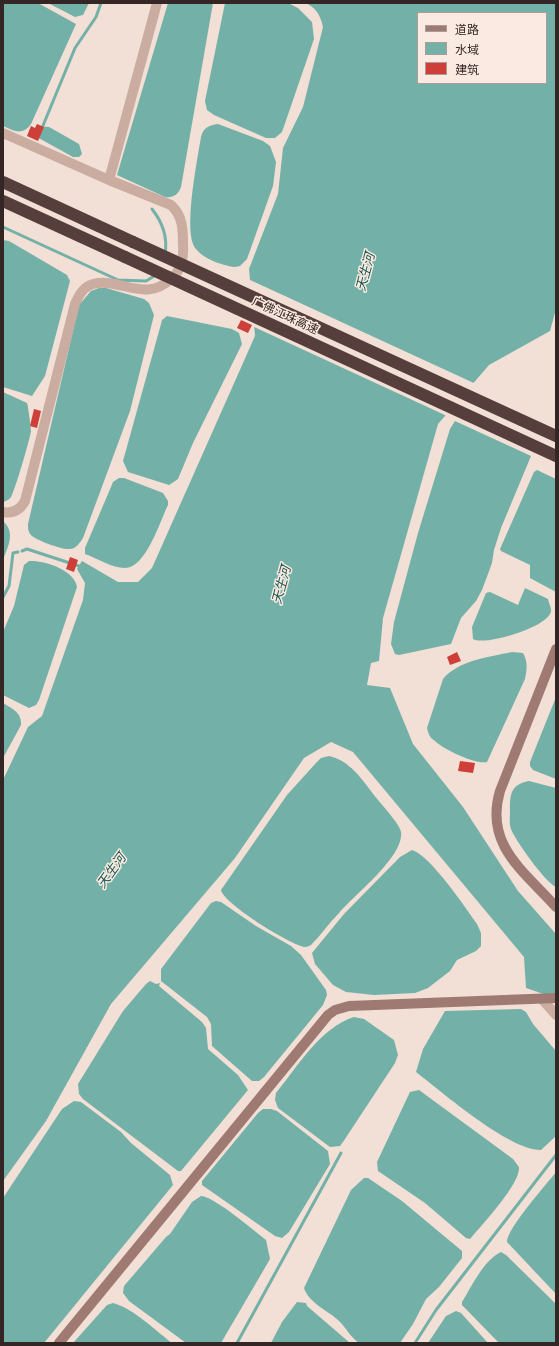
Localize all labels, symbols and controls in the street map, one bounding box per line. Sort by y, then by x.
legend [417,12,547,84]
text: 道路 [455,22,479,37]
text: 水域 [455,42,479,57]
text: 建筑 [455,62,479,77]
water label: 天生河 [353,251,379,293]
street label: 广佛江珠高速 [249,294,321,338]
water label: 天生河 [269,564,295,606]
water label: 天生河 [94,851,130,891]

